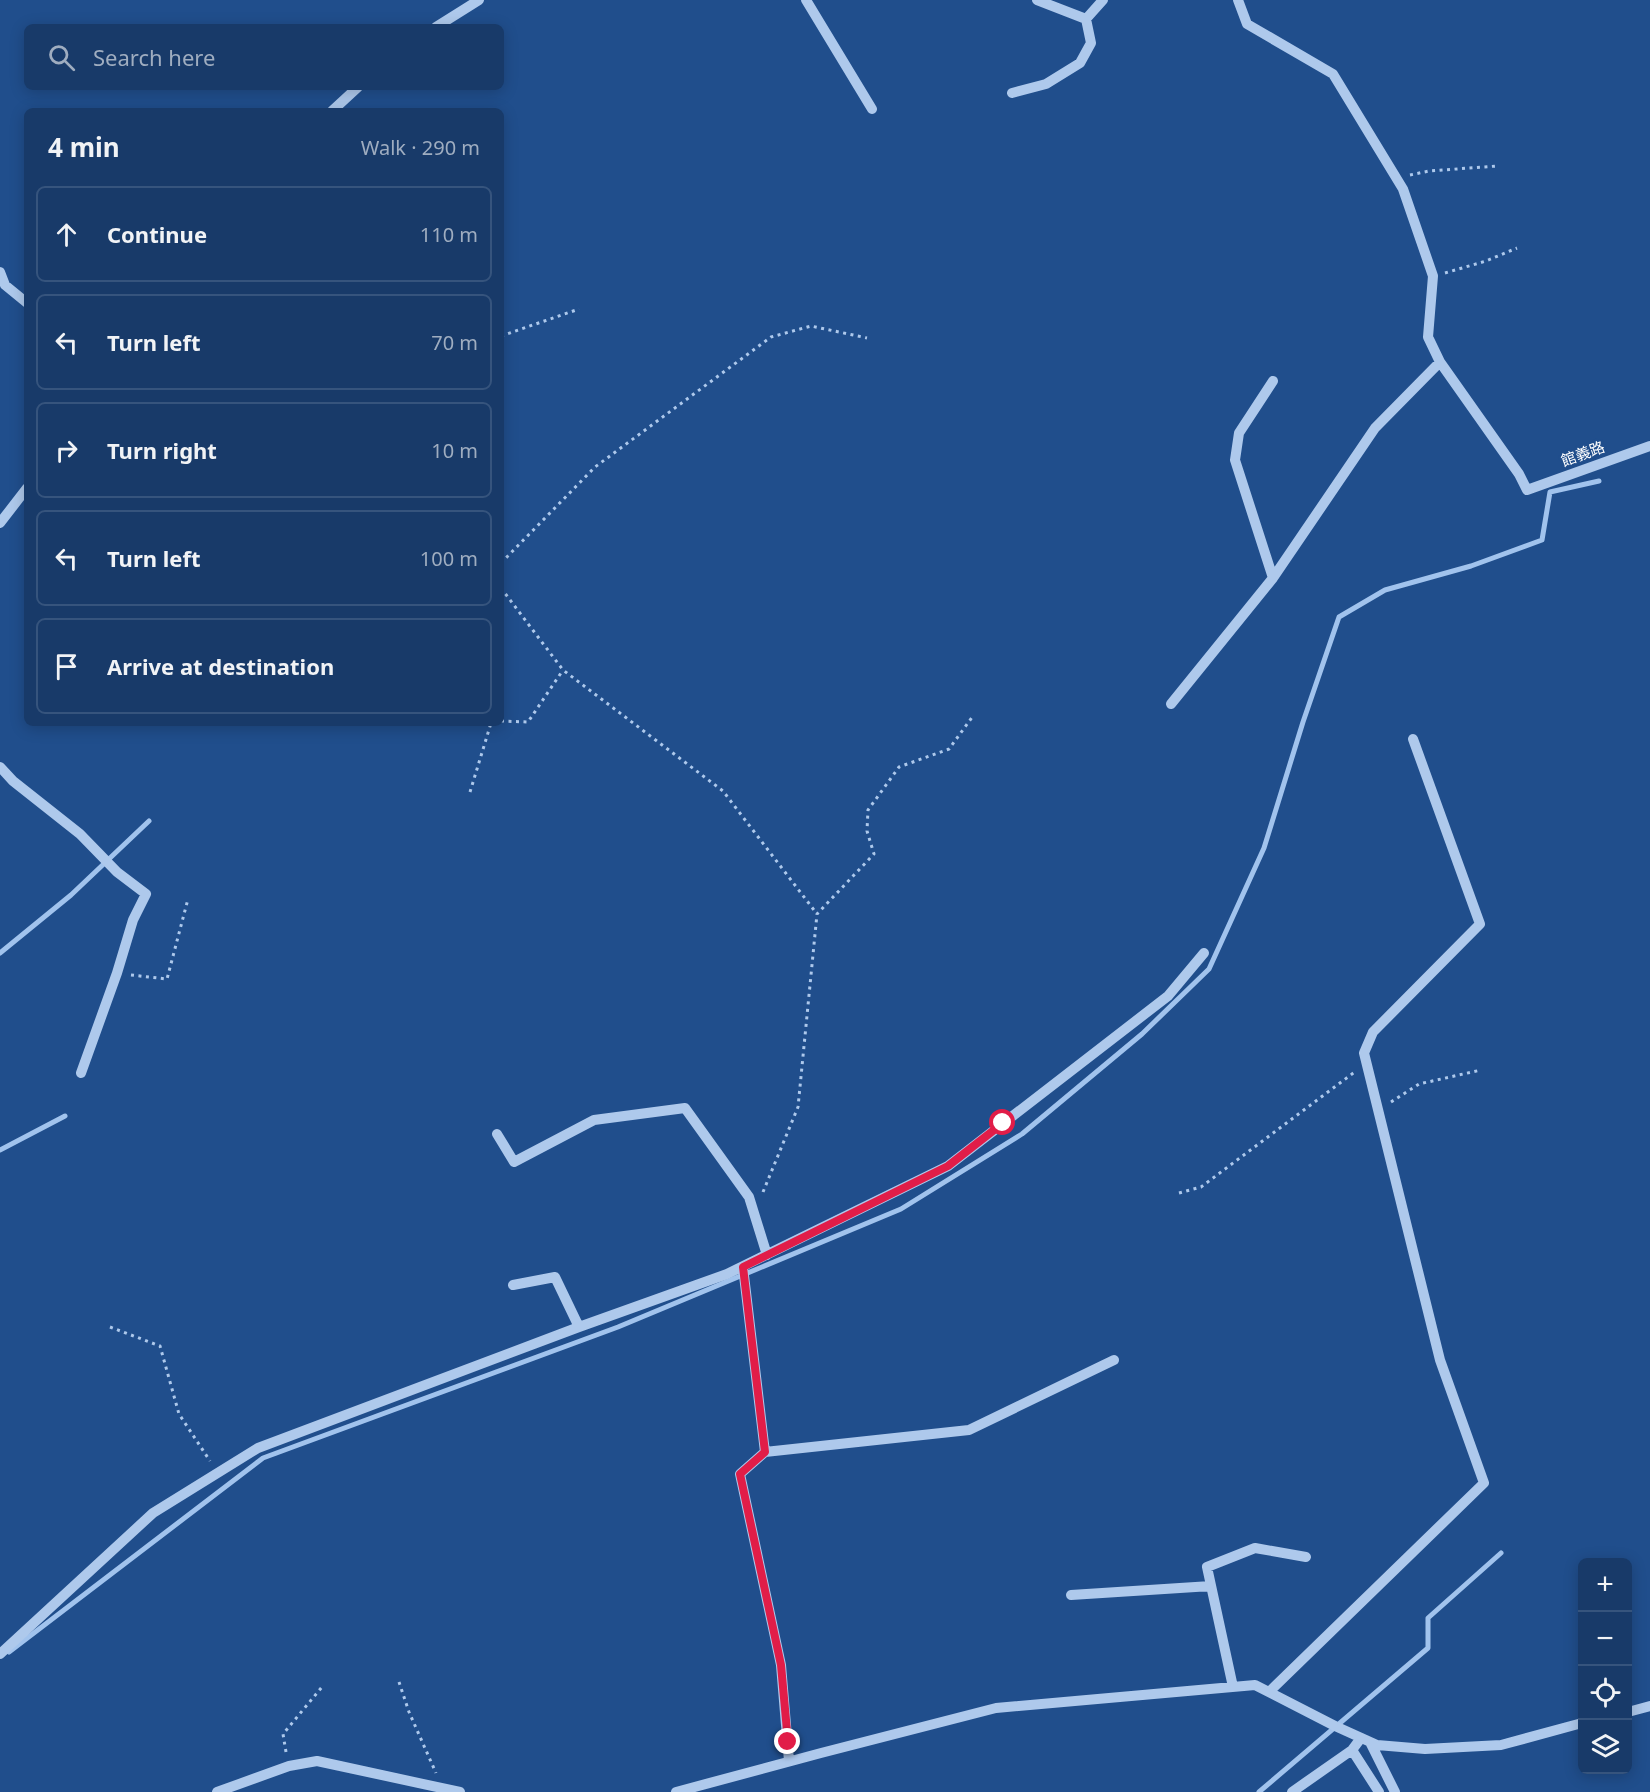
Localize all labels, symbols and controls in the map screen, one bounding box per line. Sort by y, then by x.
search box [24,24,504,90]
icon: search [45,41,78,74]
text: Search here [93,42,215,72]
text: 4 min [48,129,120,165]
text: Walk · 290 m [361,134,480,161]
icon: ahead [50,218,83,251]
text: Continue [107,219,207,249]
text: 110 m [420,221,478,248]
icon: left [50,326,83,359]
text: Turn left [107,327,201,357]
text: 70 m [431,329,478,356]
icon: right [50,434,83,467]
text: Turn right [107,435,217,465]
street label: 館義路 [1558,436,1607,470]
text: 10 m [431,437,478,464]
icon: left [50,542,83,575]
text: Turn left [107,543,201,573]
text: 100 m [420,545,478,572]
icon: arrive [50,650,83,683]
text: Arrive at destination [107,651,334,681]
route start [989,1109,1015,1135]
map controls [1578,1558,1632,1774]
button: + [1578,1558,1632,1612]
button: − [1578,1612,1632,1666]
button: locate [1578,1666,1632,1720]
button: layers [1578,1720,1632,1774]
route end [774,1728,800,1754]

